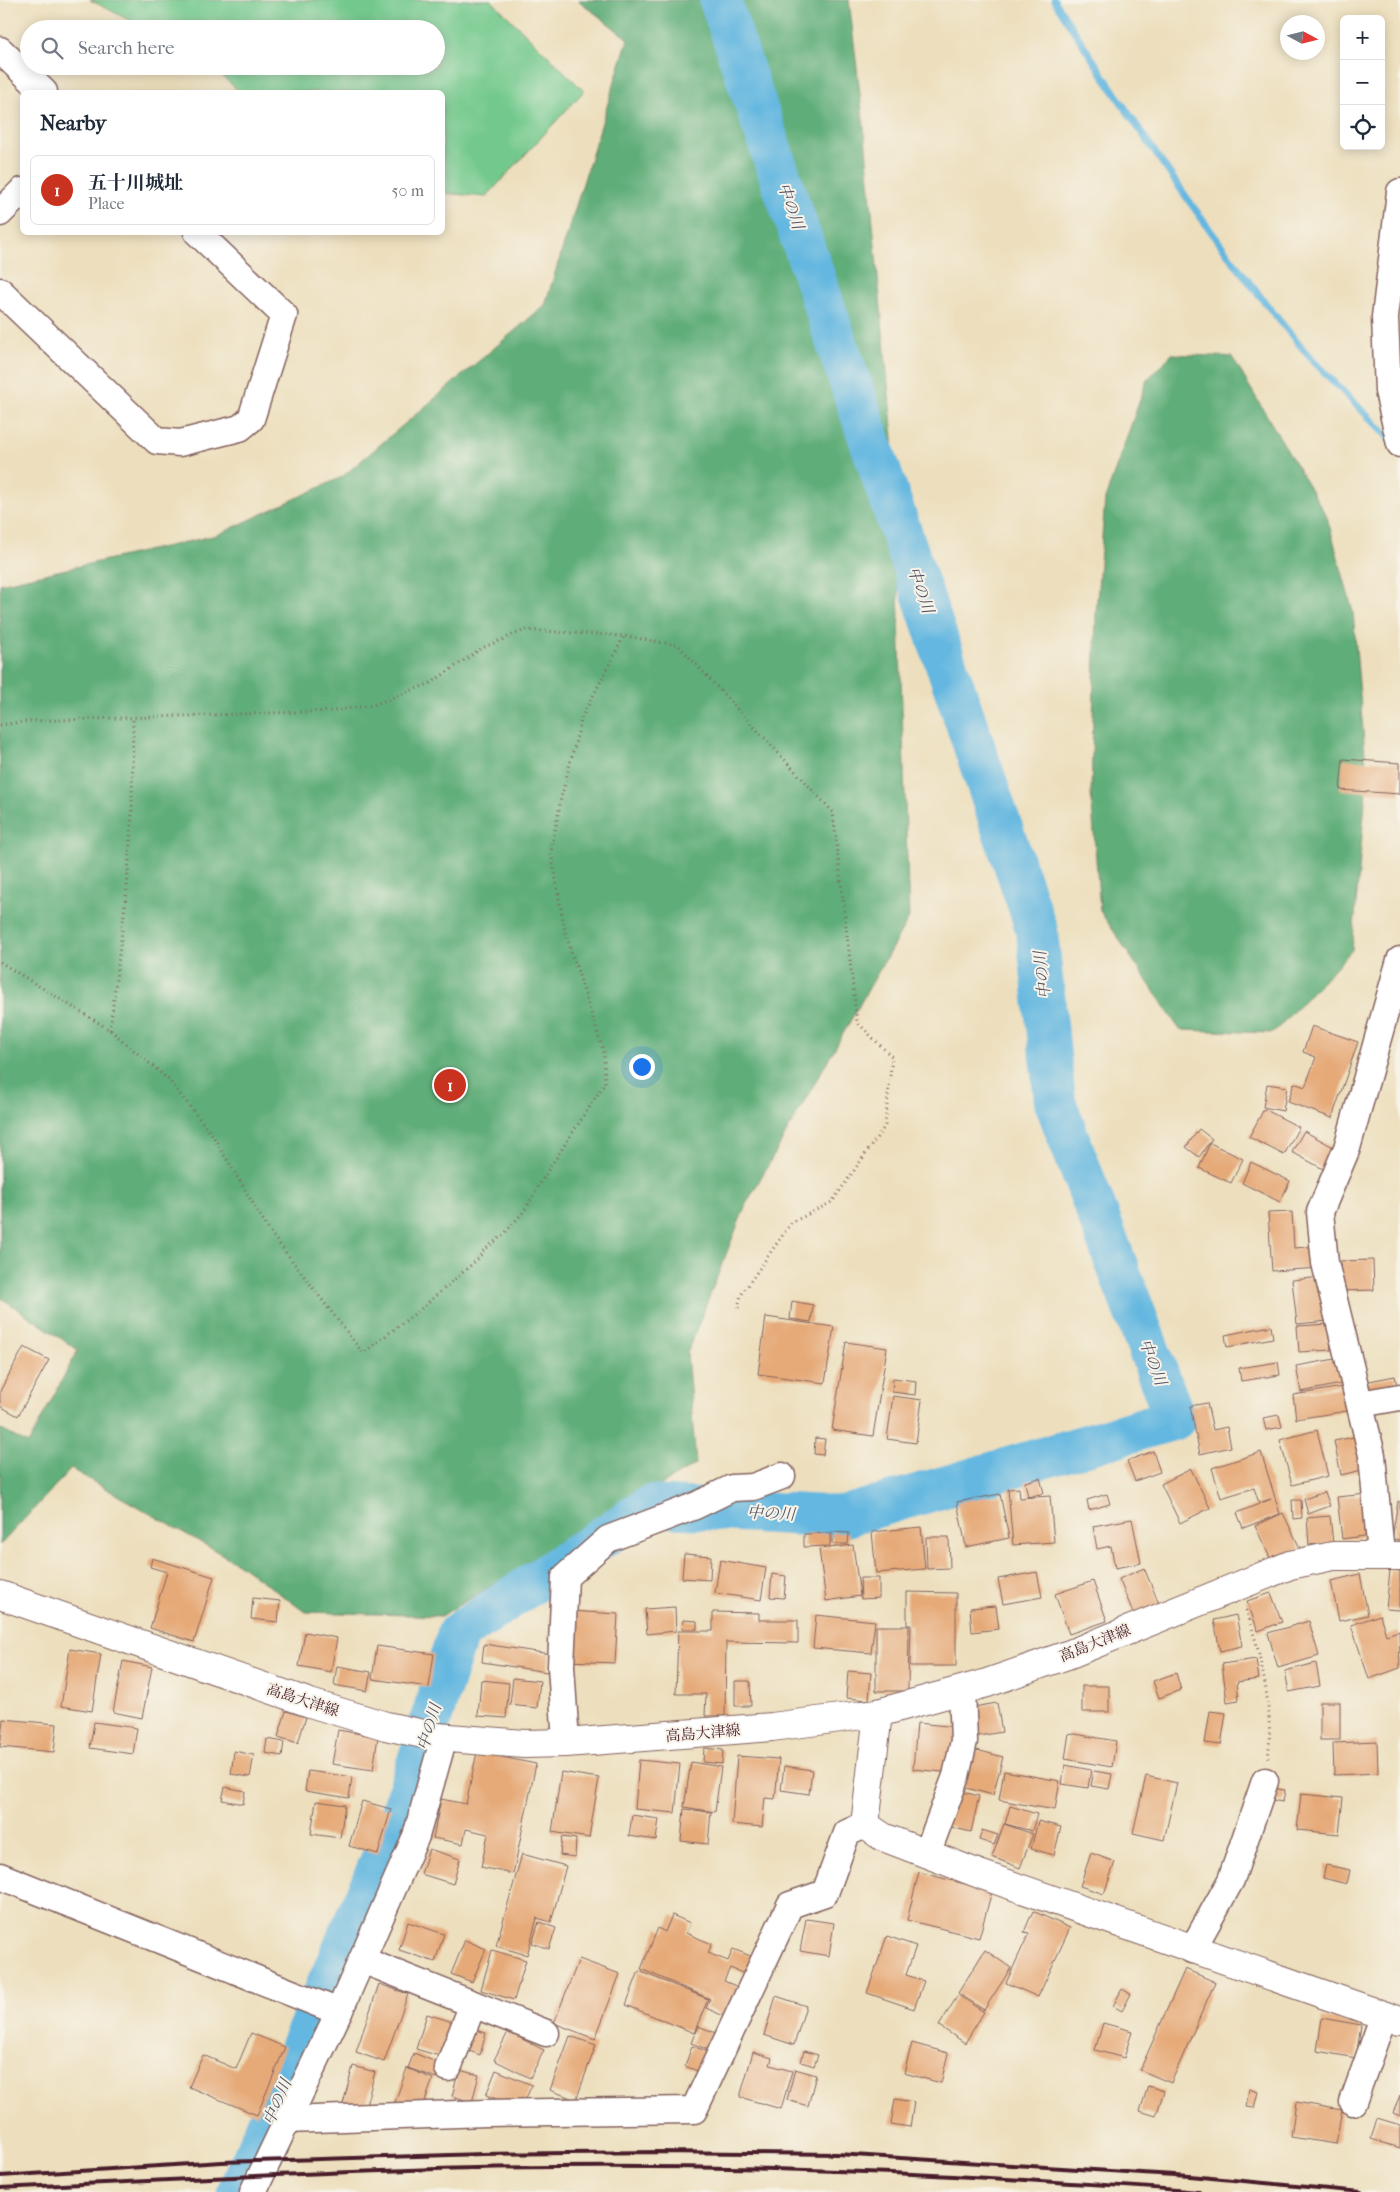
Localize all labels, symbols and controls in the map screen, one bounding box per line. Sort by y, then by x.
north arrow [1280,15,1325,60]
map controls [1340,15,1385,150]
button: + [1340,15,1385,60]
search box [20,20,445,75]
icon: search [38,34,66,62]
text: Search here [78,37,174,59]
button: − [1340,60,1385,105]
button: locate [1340,105,1385,150]
text: Nearby [40,111,106,135]
text: 五十川城址 [88,172,183,194]
water label: 中の川 [774,180,808,234]
text: 1 [54,181,60,200]
text: 50 m [392,181,424,200]
text: Place [88,194,124,213]
water label: 中の川 [904,564,938,618]
water label: 中の川 [1030,948,1054,1000]
your location [629,1054,655,1080]
pin: 1 [434,1066,466,1104]
water label: 中の川 [1136,1336,1171,1390]
water label: 中の川 [747,1502,797,1524]
street label: 高島大津線 [1057,1621,1133,1665]
street label: 高島大津線 [265,1680,341,1720]
water label: 中の川 [413,1699,446,1753]
street label: 高島大津線 [665,1721,741,1745]
water label: 中の川 [259,2074,296,2128]

